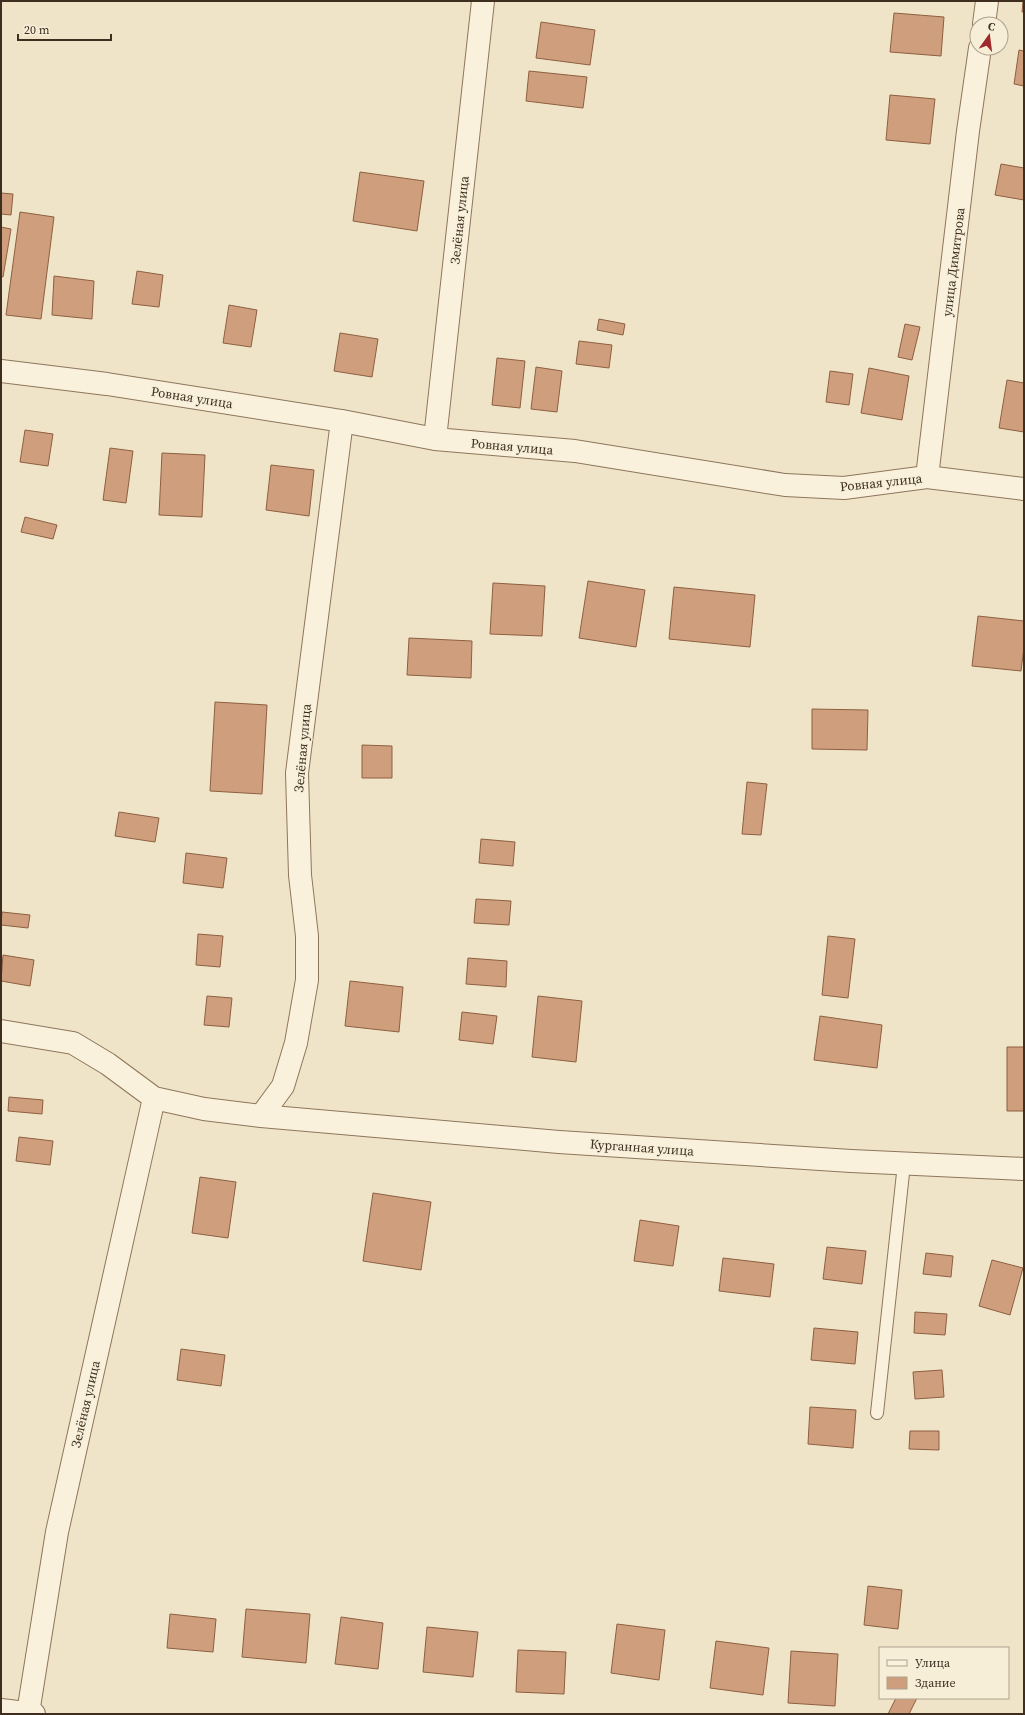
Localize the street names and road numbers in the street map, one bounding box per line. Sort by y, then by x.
street label: Зелёная улица [446,175,473,265]
street label: улица Димитрова [938,206,969,318]
street label: Ровная улица [150,383,234,412]
street label: Ровная улица [470,434,554,459]
street label: Ровная улица [839,470,923,495]
street label: Зелёная улица [290,703,315,793]
street label: Курганная улица [589,1135,695,1160]
street label: Зелёная улица [67,1359,104,1449]

